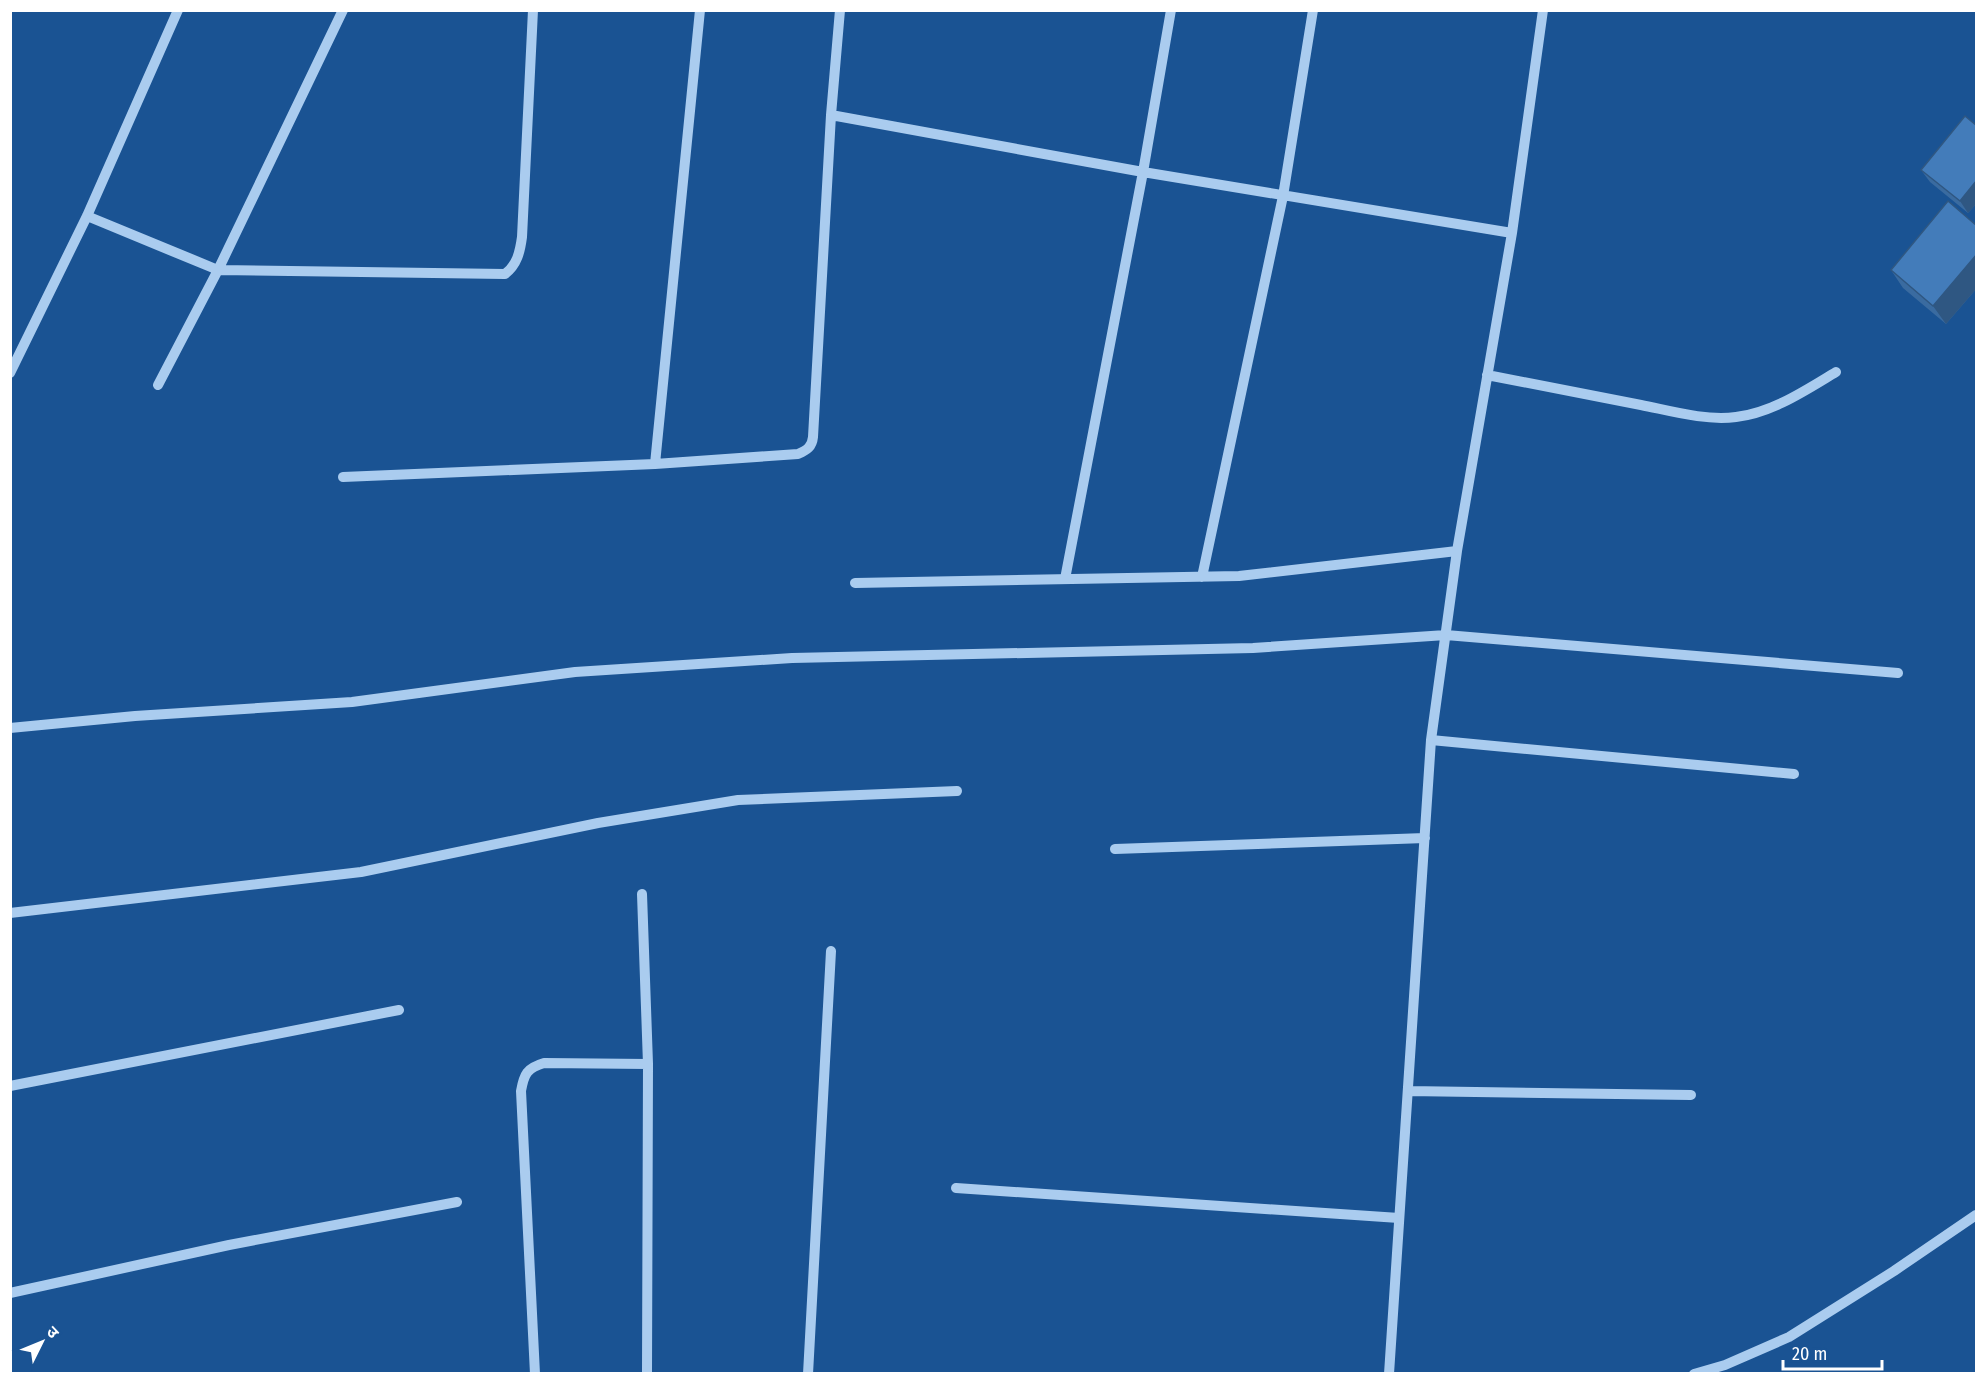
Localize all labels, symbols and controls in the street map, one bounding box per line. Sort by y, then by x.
north arrow [12,1312,72,1372]
text: उ [42,1322,63,1342]
scale bar [1783,1333,1882,1371]
text: 20 m [1792,1343,1827,1365]

